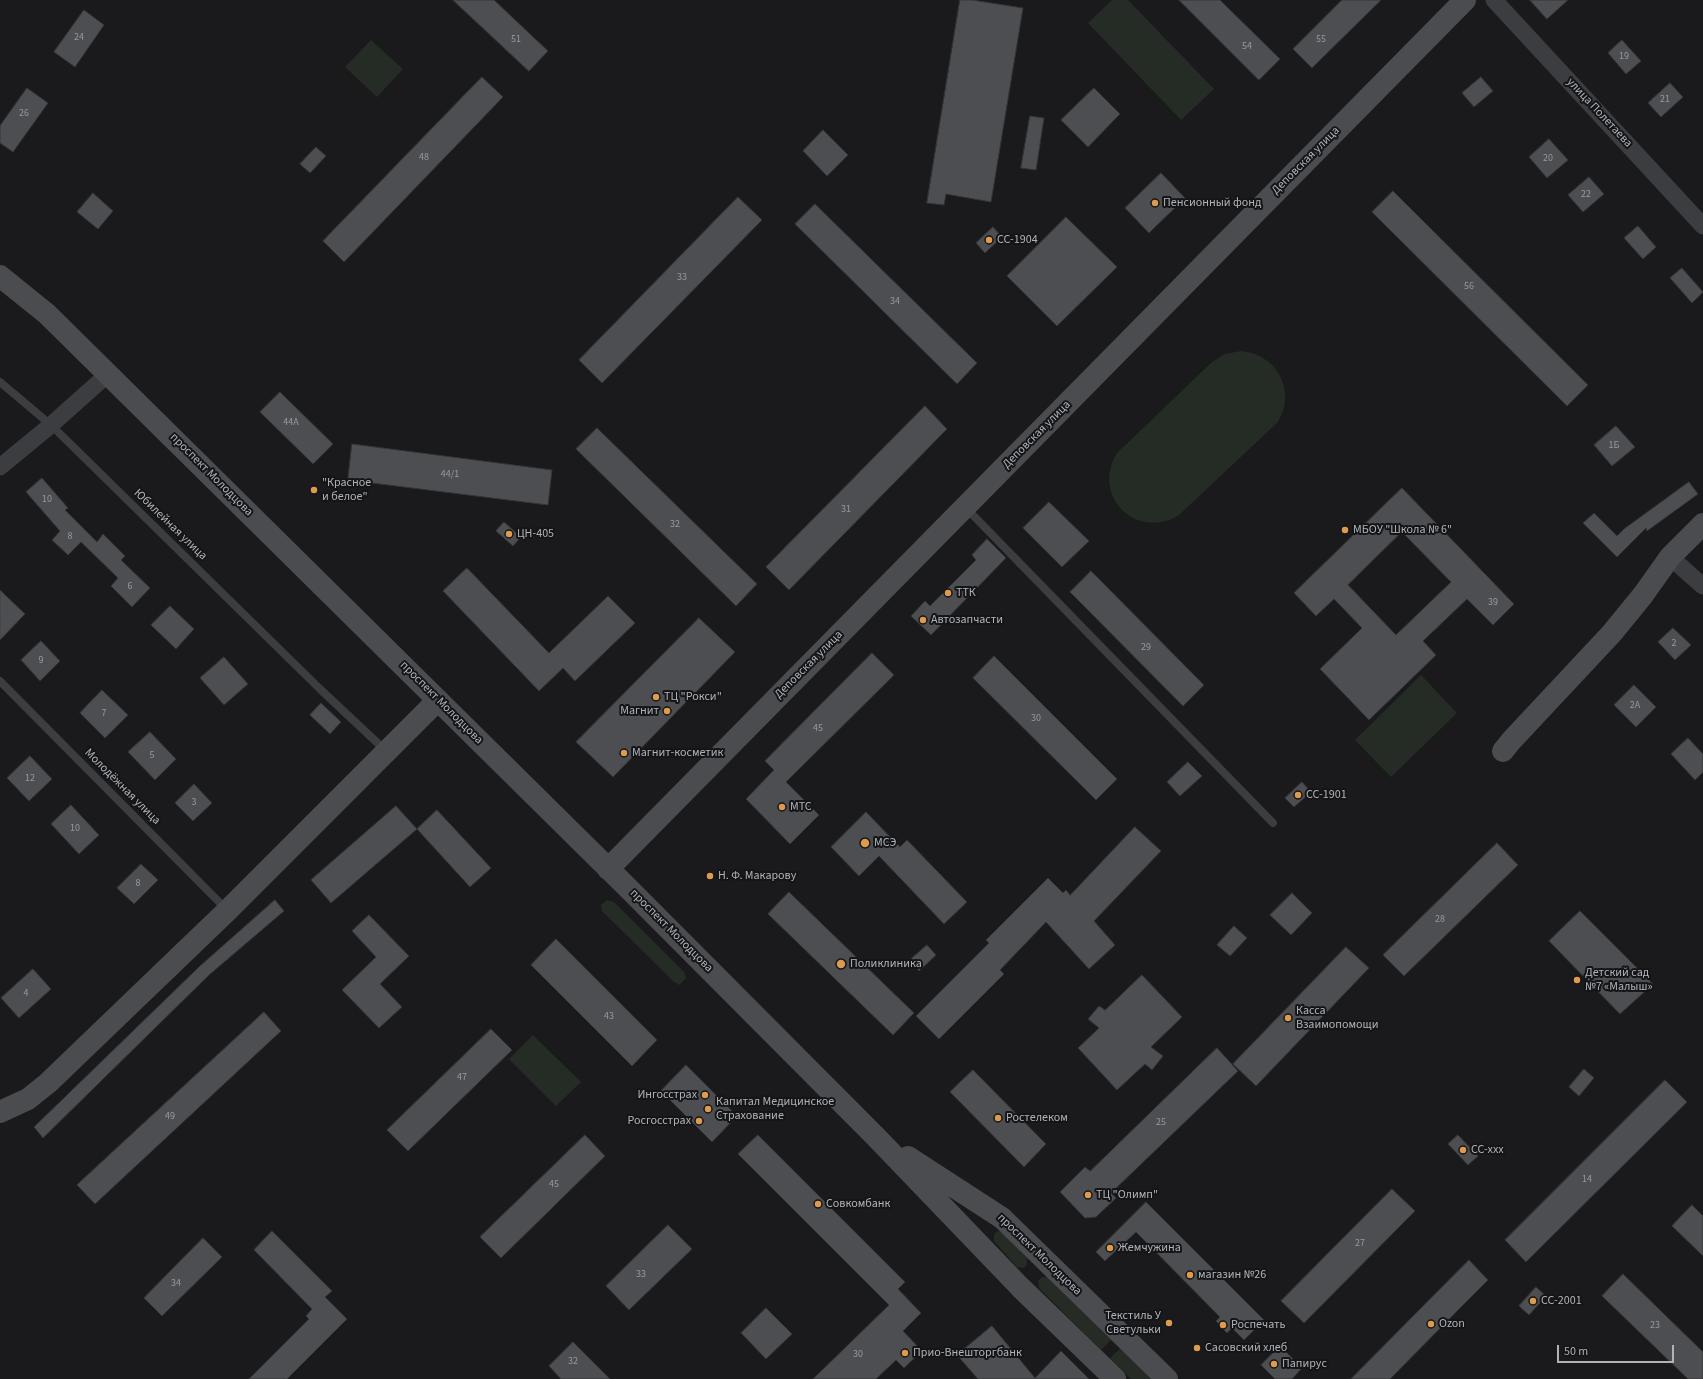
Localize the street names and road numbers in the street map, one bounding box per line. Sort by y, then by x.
street label: улица Полетаева [1563,75,1635,151]
street label: Деповская улица [1269,124,1343,198]
street label: Деповская улица [1000,398,1074,472]
street label: проспект Молодцова [167,431,255,519]
street label: Юбилейная улица [130,486,210,564]
street label: Деповская улица [772,628,846,702]
street label: проспект Молодцова [397,659,485,747]
street label: Молодёжная улица [81,746,163,828]
street label: проспект Молодцова [627,887,715,975]
street label: проспект Молодцова [994,1211,1084,1299]

